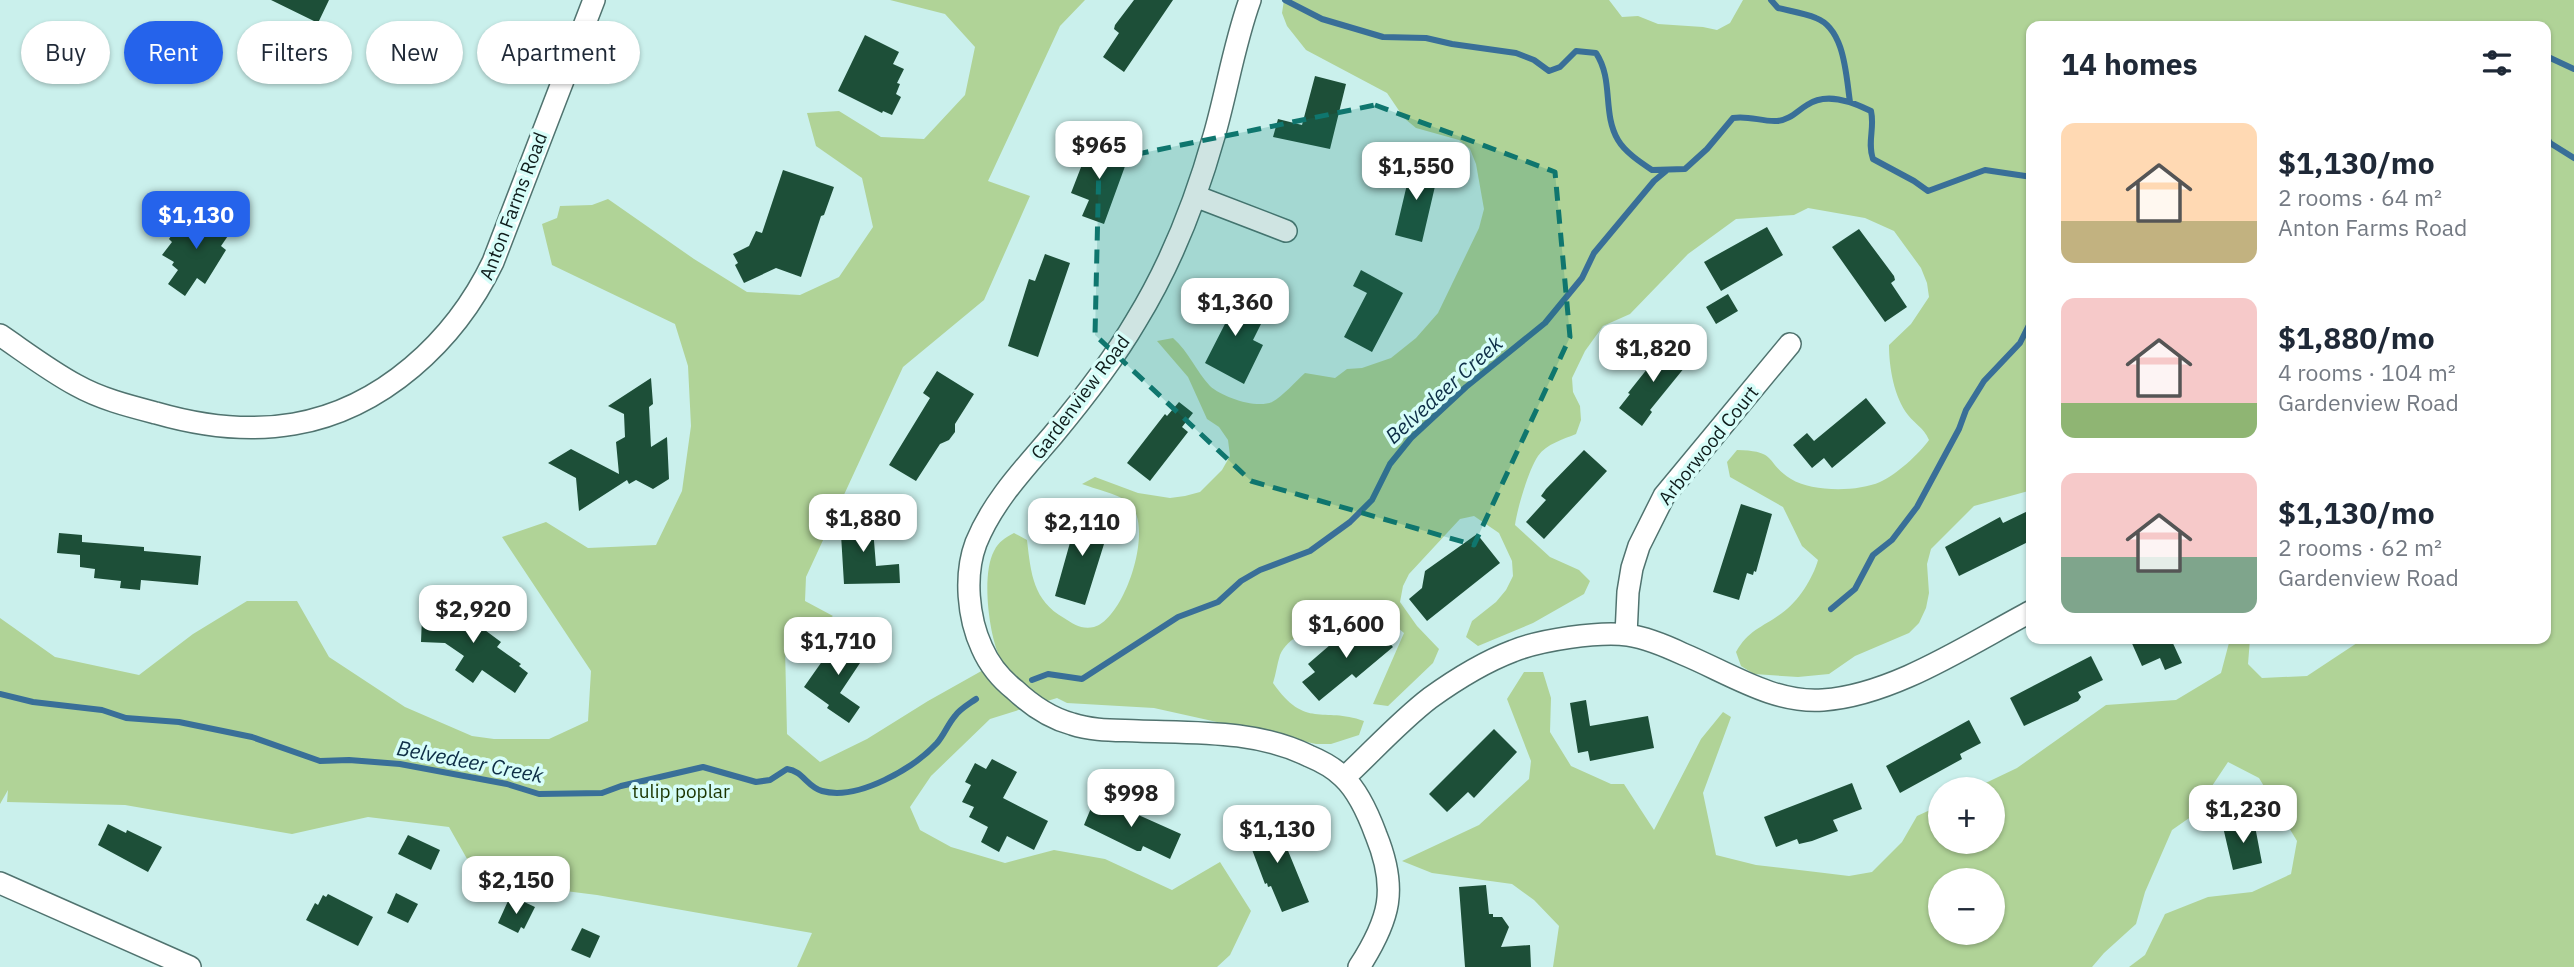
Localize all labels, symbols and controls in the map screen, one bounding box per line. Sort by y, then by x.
chip: Buy [21,21,110,84]
chip: Rent [124,21,223,84]
chip: Filters [237,21,352,84]
chip: New [366,21,463,84]
chip: Apartment [477,21,640,84]
text: 14 homes [2061,44,2198,83]
icon: filters [2478,44,2516,82]
pin: $965 [1058,122,1140,181]
street label: Anton Farms Road [474,129,552,283]
text: $965 [1071,129,1127,159]
pin: $1,550 [1359,142,1473,202]
text: $1,130/mo [2278,143,2435,182]
text: $1,550 [1378,150,1454,180]
icon: home [2117,151,2201,235]
text: 2 rooms · 64 m² [2278,182,2442,212]
pin: $1,130 [139,191,253,251]
text: $1,130 [158,199,234,229]
text: Anton Farms Road [2278,212,2467,242]
pin: $1,360 [1178,278,1292,338]
text: $1,360 [1197,286,1273,316]
text: $1,880/mo [2278,318,2435,357]
pin: $1,820 [1596,324,1710,384]
icon: home [2117,326,2201,410]
water label: Belvedeer Creek [1379,328,1509,449]
street label: Gardenview Road [1025,330,1135,464]
text: $1,820 [1615,332,1691,362]
text: 4 rooms · 104 m² [2278,357,2456,387]
street label: Arborwood Court [1653,381,1763,509]
text: Gardenview Road [2278,387,2459,417]
text: $1,130/mo [2278,493,2435,532]
pin: $1,880 [806,494,920,554]
pin: $2,110 [1025,498,1139,558]
icon: home [2117,501,2201,585]
text: $1,880 [825,502,901,532]
text: $2,110 [1044,506,1120,536]
text: 2 rooms · 62 m² [2278,532,2442,562]
text: Gardenview Road [2278,562,2459,592]
pin: $2,920 [416,586,530,645]
text: $2,920 [435,593,511,623]
pin: $1,600 [1289,600,1403,660]
text: $1,600 [1308,608,1384,638]
pin: $1,710 [781,618,895,677]
text: $1,710 [800,625,876,655]
water label: Belvedeer Creek [394,733,547,789]
pin: $998 [1090,770,1172,829]
text: $998 [1103,777,1159,807]
map controls [1928,777,2005,945]
button: + [1928,777,2005,854]
park label: tulip poplar [632,779,730,803]
pin: $1,230 [2186,786,2300,845]
text: $1,230 [2205,793,2281,823]
pin: $1,130 [1220,806,1334,865]
text: $1,130 [1239,813,1315,843]
pin: $2,150 [459,856,573,916]
text: $2,150 [478,864,554,894]
button: − [1928,868,2005,945]

